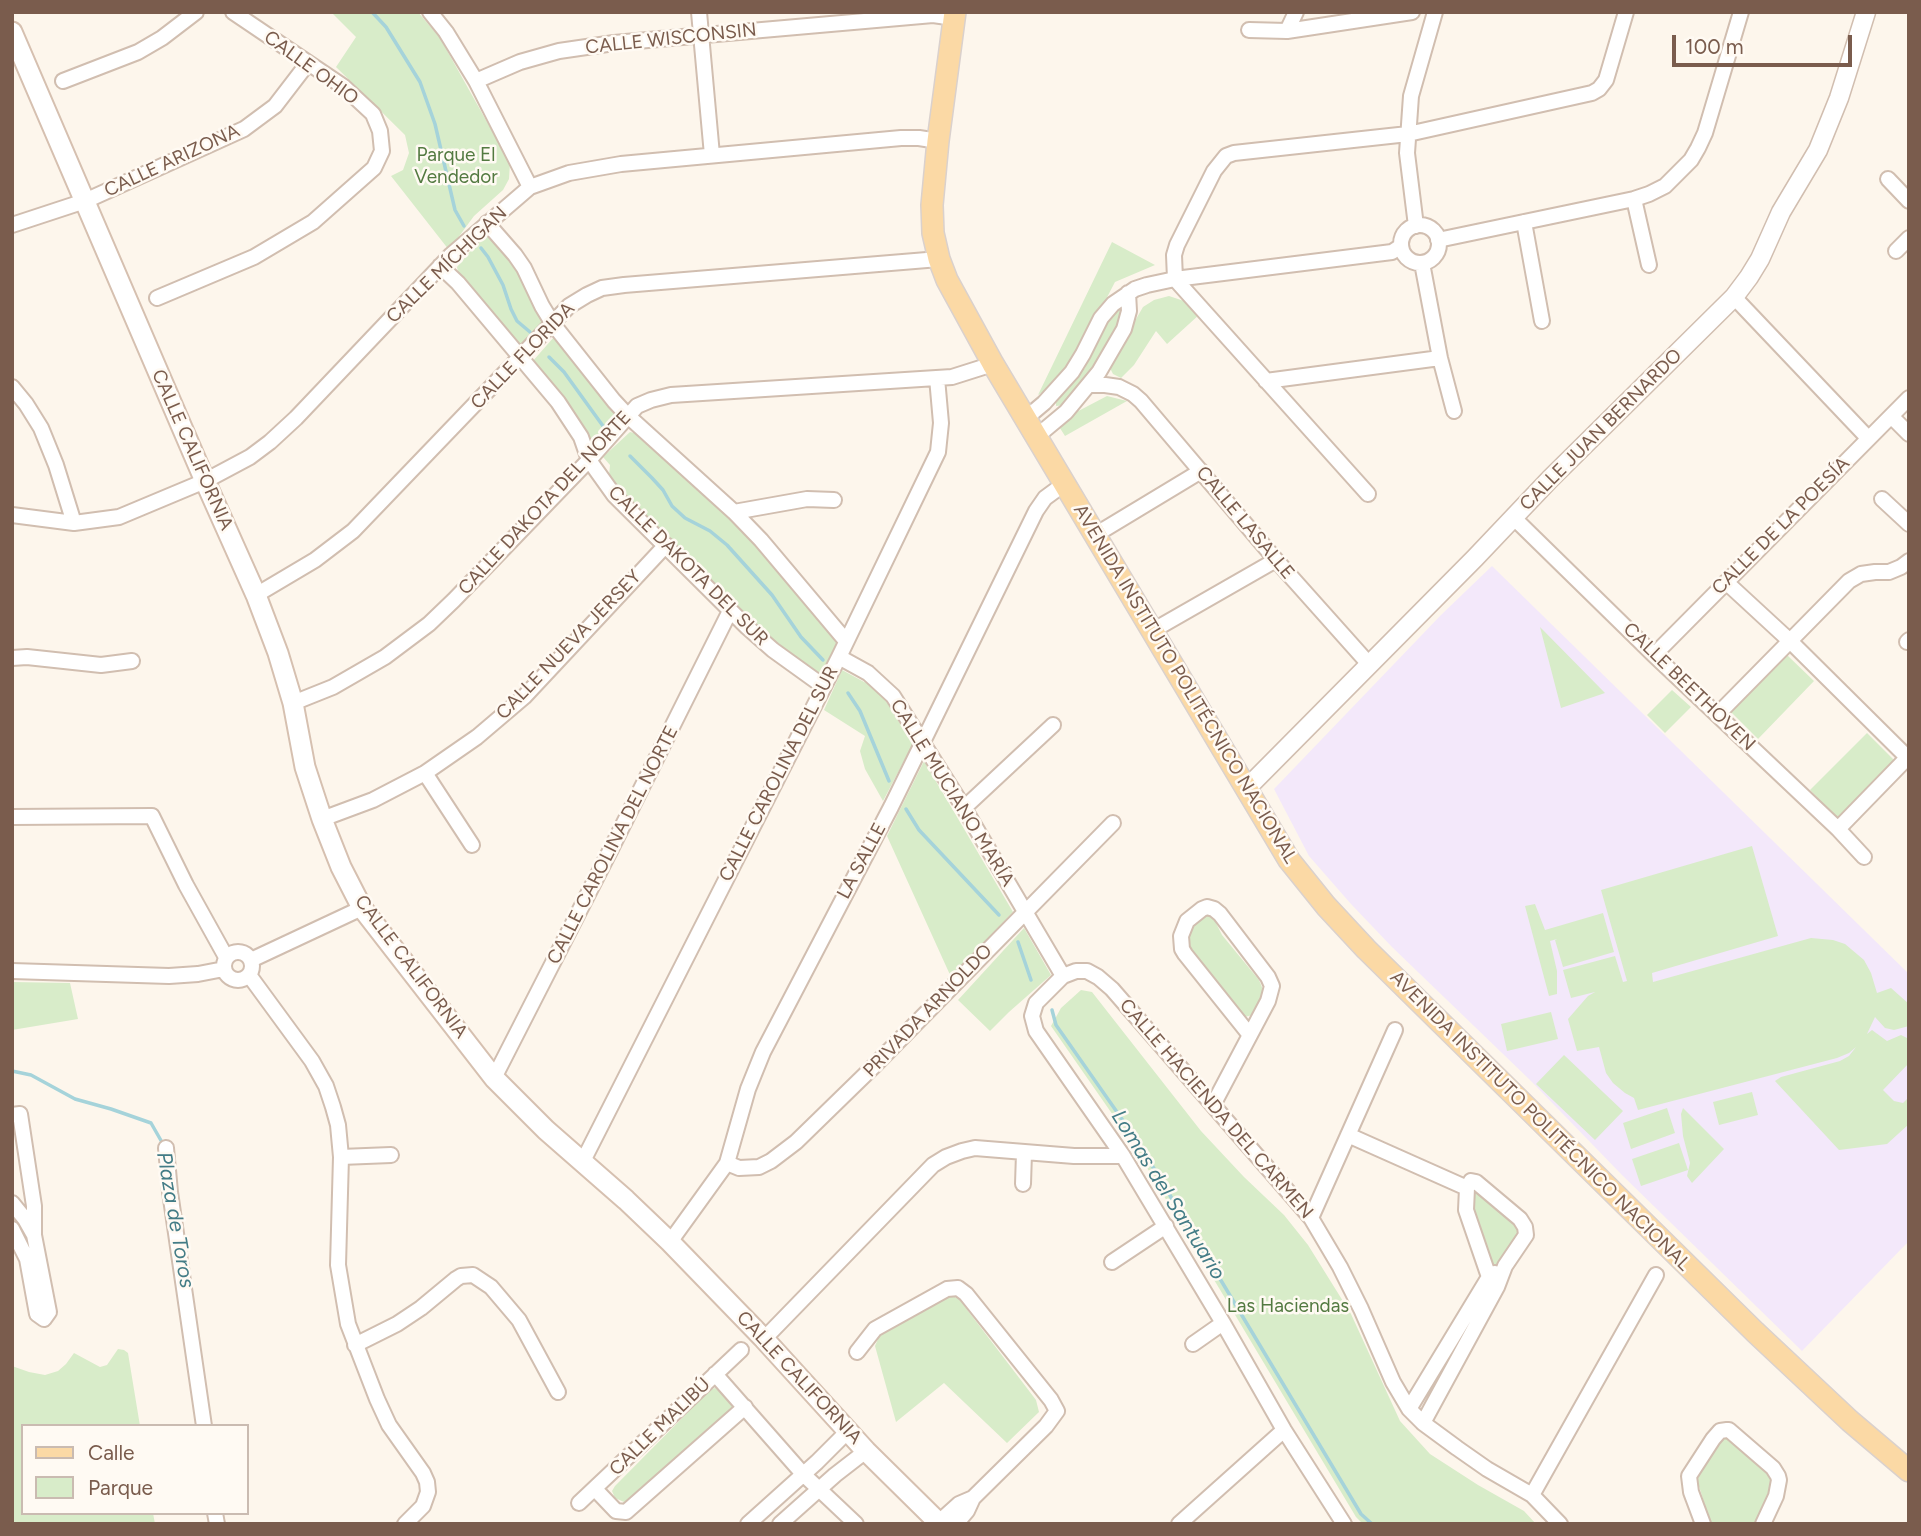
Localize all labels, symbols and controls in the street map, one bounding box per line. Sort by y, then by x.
street label: CALLE WISCONSIN [584,19,758,59]
scale bar [1676,21,1856,65]
street label: CALLE OHIO [259,26,363,110]
text: 100 m [1685,34,1744,59]
street label: CALLE ARIZONA [101,120,243,202]
park label: Parque El Vendedor [414,144,498,188]
street label: CALLE MÍCHIGAN [382,202,512,328]
street label: CALLE FLORIDA [466,298,580,414]
street label: CALLE JUAN BERNARDO [1515,344,1687,516]
street label: CALLE CALIFORNIA [146,366,238,534]
street label: CALLE DAKOTA DEL NORTE [454,406,636,600]
street label: CALLE DE LA POESÍA [1707,452,1855,600]
street label: CALLE LASALLE [1191,462,1299,584]
street label: CALLE DAKOTA DEL SUR [603,481,773,651]
street label: AVENIDA INSTITUTO POLITÉCNICO NACIONAL [1068,500,1302,868]
street label: CALLE NUEVA JERSEY [492,566,646,724]
street label: CALLE BEETHOVEN [1618,618,1760,756]
street label: CALLE CAROLINA DEL SUR [715,663,843,885]
street label: CALLE MUCIANO MARÍA [885,695,1019,891]
street label: CALLE CAROLINA DEL NORTE [543,722,683,968]
street label: LA SALLE [832,819,892,903]
street label: CALLE CALIFORNIA [350,891,472,1043]
street label: PRIVADA ARNOLDO [859,940,997,1082]
street label: AVENIDA INSTITUTO POLITÉCNICO NACIONAL [1385,966,1695,1276]
street label: CALLE HACIENDA DEL CARMEN [1114,994,1318,1224]
water label: Lomas del Santuario [1106,1105,1230,1285]
water label: Plaza de Toros [151,1150,199,1290]
park label: Las Haciendas [1227,1295,1349,1317]
street label: CALLE CALIFORNIA [731,1307,867,1449]
street label: CALLE MALIBÚ [605,1373,715,1481]
legend [21,1424,248,1515]
text: Calle [88,1440,135,1465]
text: Parque [88,1475,153,1500]

